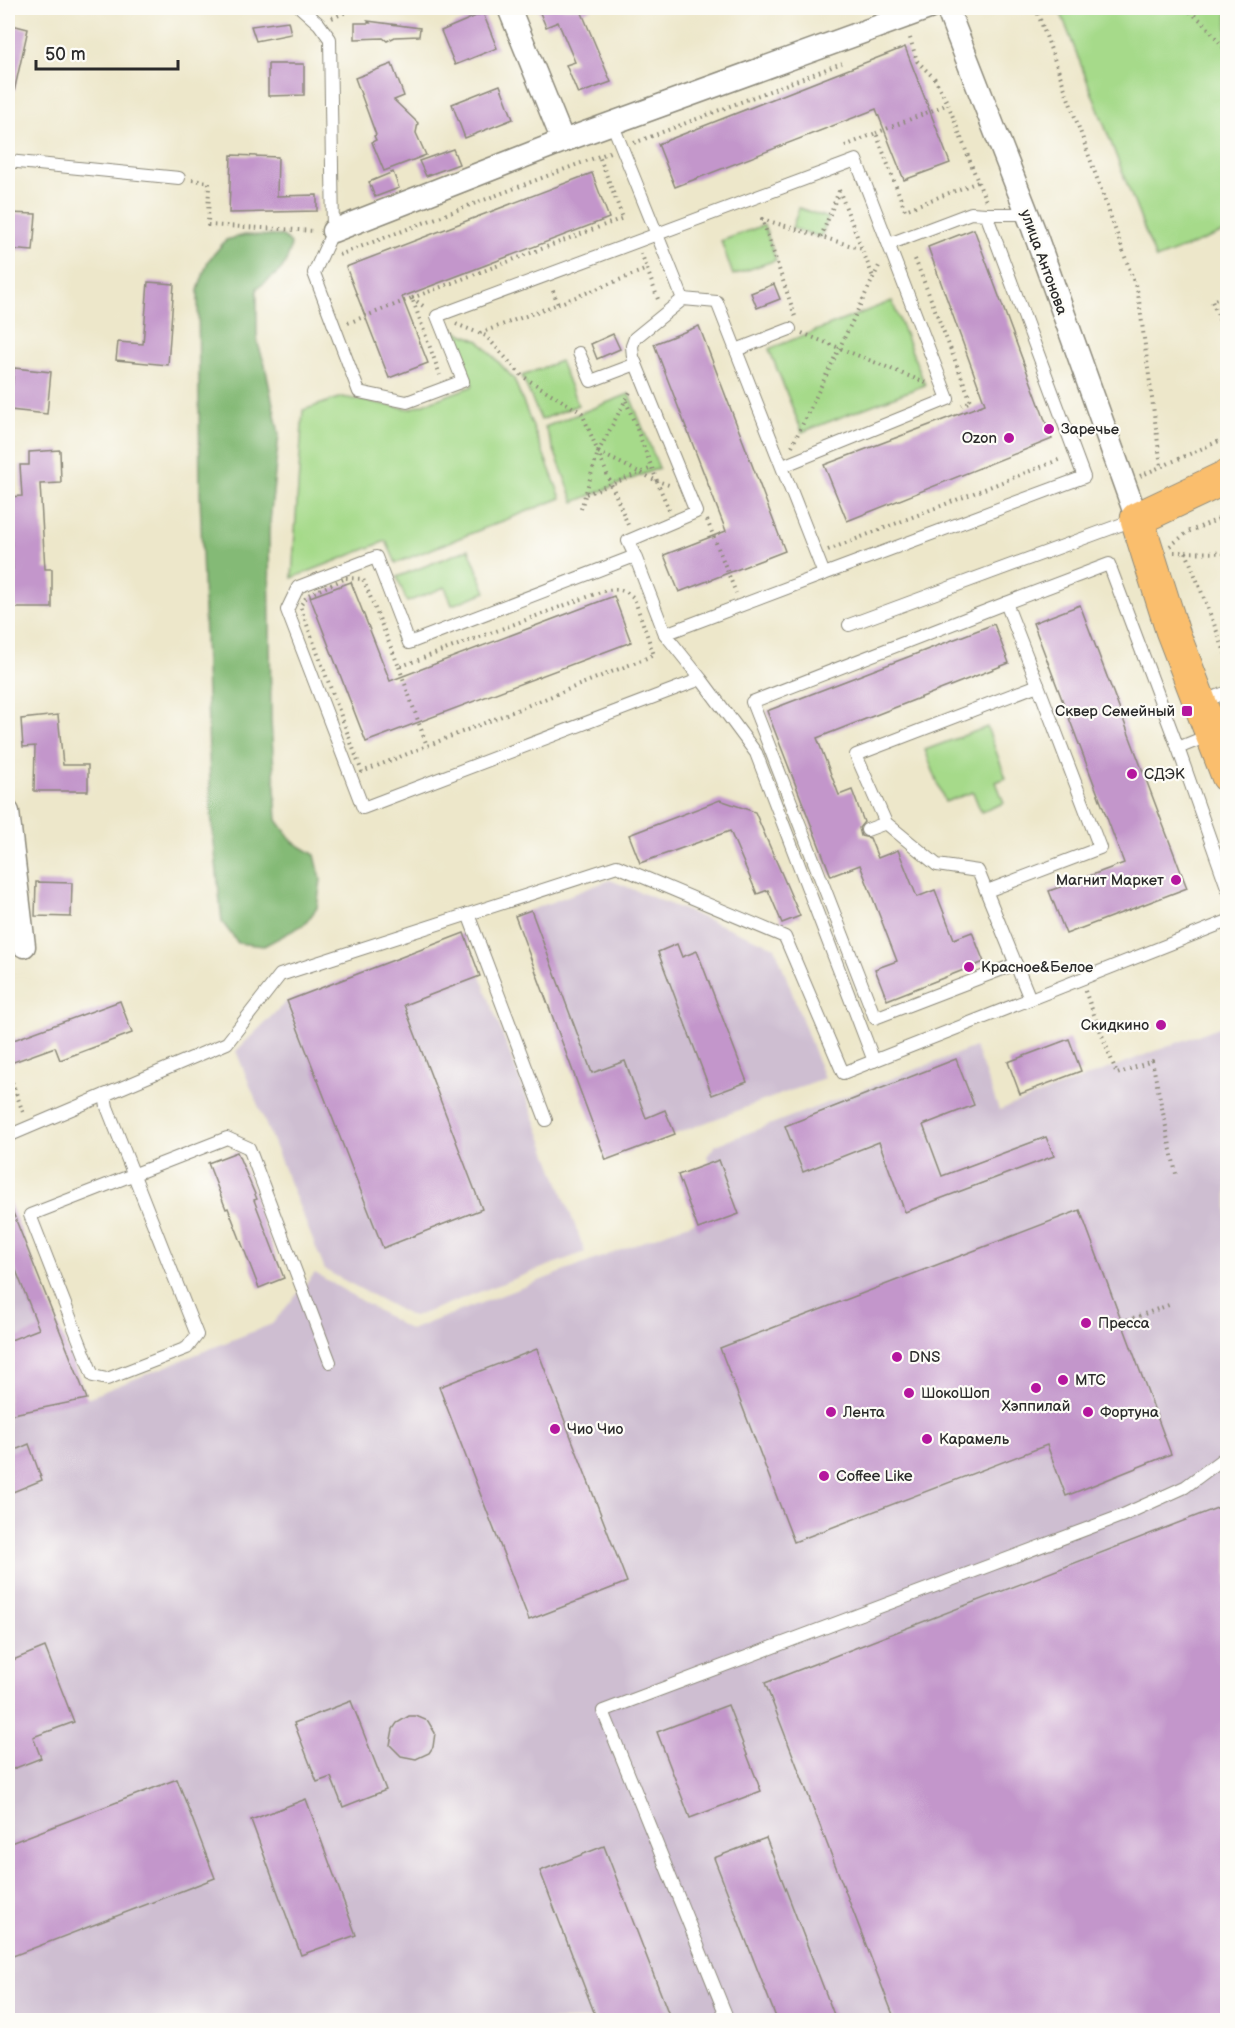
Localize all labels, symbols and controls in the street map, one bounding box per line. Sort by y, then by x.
scale bar [36,33,178,71]
text: 50 m [45,44,86,65]
street label: улица Антонова [1016,207,1071,318]
place label: Заречье [1061,420,1119,439]
marker: Заречье [1042,422,1056,436]
place label: Ozon [962,429,997,448]
marker: Ozon [1002,431,1016,445]
place label: Сквер Семейный [1055,702,1175,721]
marker: Сквер Семейный [1180,704,1194,718]
place label: СДЭК [1144,765,1185,784]
marker: СДЭК [1125,767,1139,781]
place label: Магнит Маркет [1056,871,1164,890]
marker: Магнит Маркет [1169,873,1183,887]
place label: Красное&Белое [981,958,1093,977]
marker: Красное&Белое [962,960,976,974]
place label: Скидкино [1081,1016,1149,1035]
marker: Скидкино [1154,1018,1168,1032]
place label: Пресса [1098,1314,1150,1333]
marker: Пресса [1079,1316,1093,1330]
place label: DNS [909,1348,940,1367]
marker: DNS [890,1350,904,1364]
place label: МТС [1075,1371,1106,1390]
marker: МТС [1056,1373,1070,1387]
marker: Хэппилай [1029,1381,1043,1395]
place label: ШокоШоп [921,1384,990,1403]
marker: ШокоШоп [902,1386,916,1400]
place label: Хэппилай [1002,1397,1070,1416]
place label: Лента [842,1403,885,1422]
place label: Фортуна [1100,1403,1159,1422]
marker: Лента [824,1405,838,1419]
marker: Фортуна [1081,1405,1095,1419]
place label: Чио Чио [567,1420,624,1439]
marker: Чио Чио [548,1422,562,1436]
place label: Карамель [939,1430,1010,1449]
marker: Карамель [920,1432,934,1446]
place label: Coffee Like [836,1467,913,1486]
marker: Coffee Like [817,1469,831,1483]

